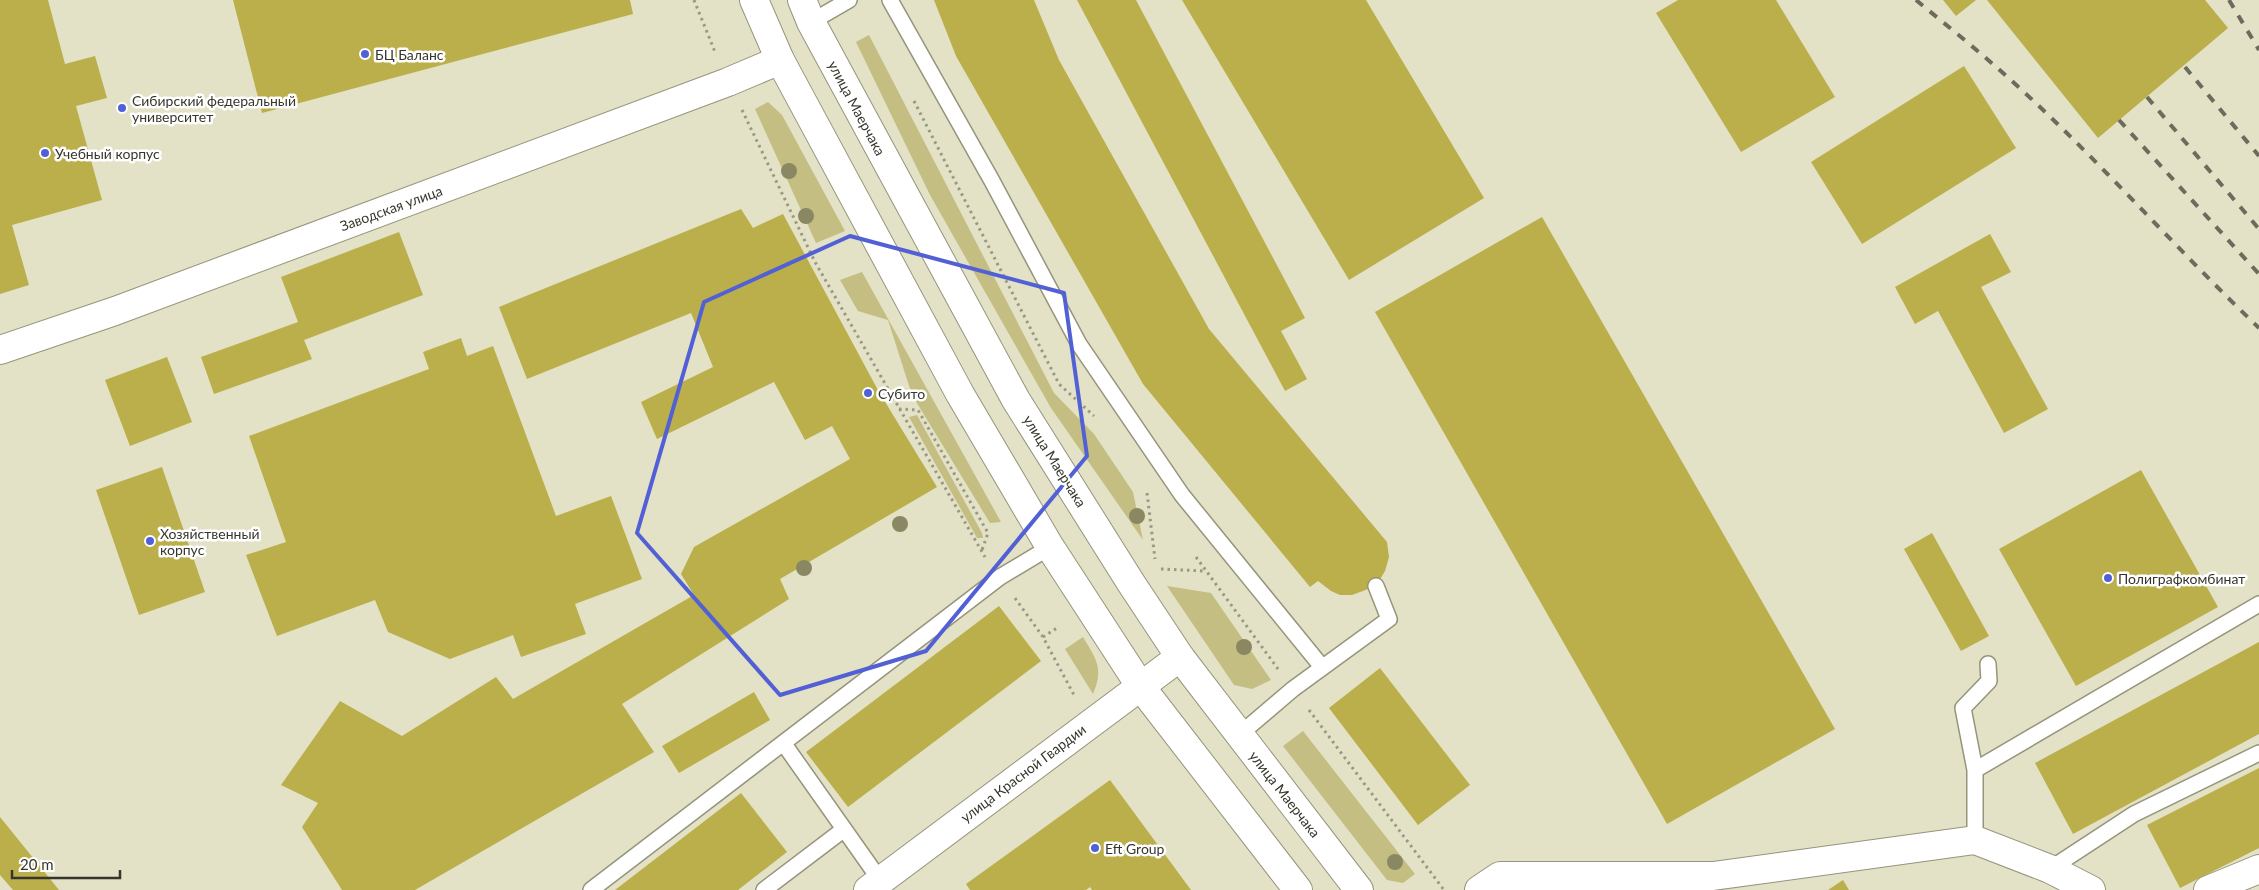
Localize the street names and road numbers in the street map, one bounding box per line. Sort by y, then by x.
street label: улица Маерчака [825,58,889,158]
street label: Заводская улица [337,182,445,234]
street label: улица Маерчака [1020,412,1090,510]
street label: улица Красной Гвардии [957,720,1089,826]
street label: улица Маерчака [1246,747,1324,841]

